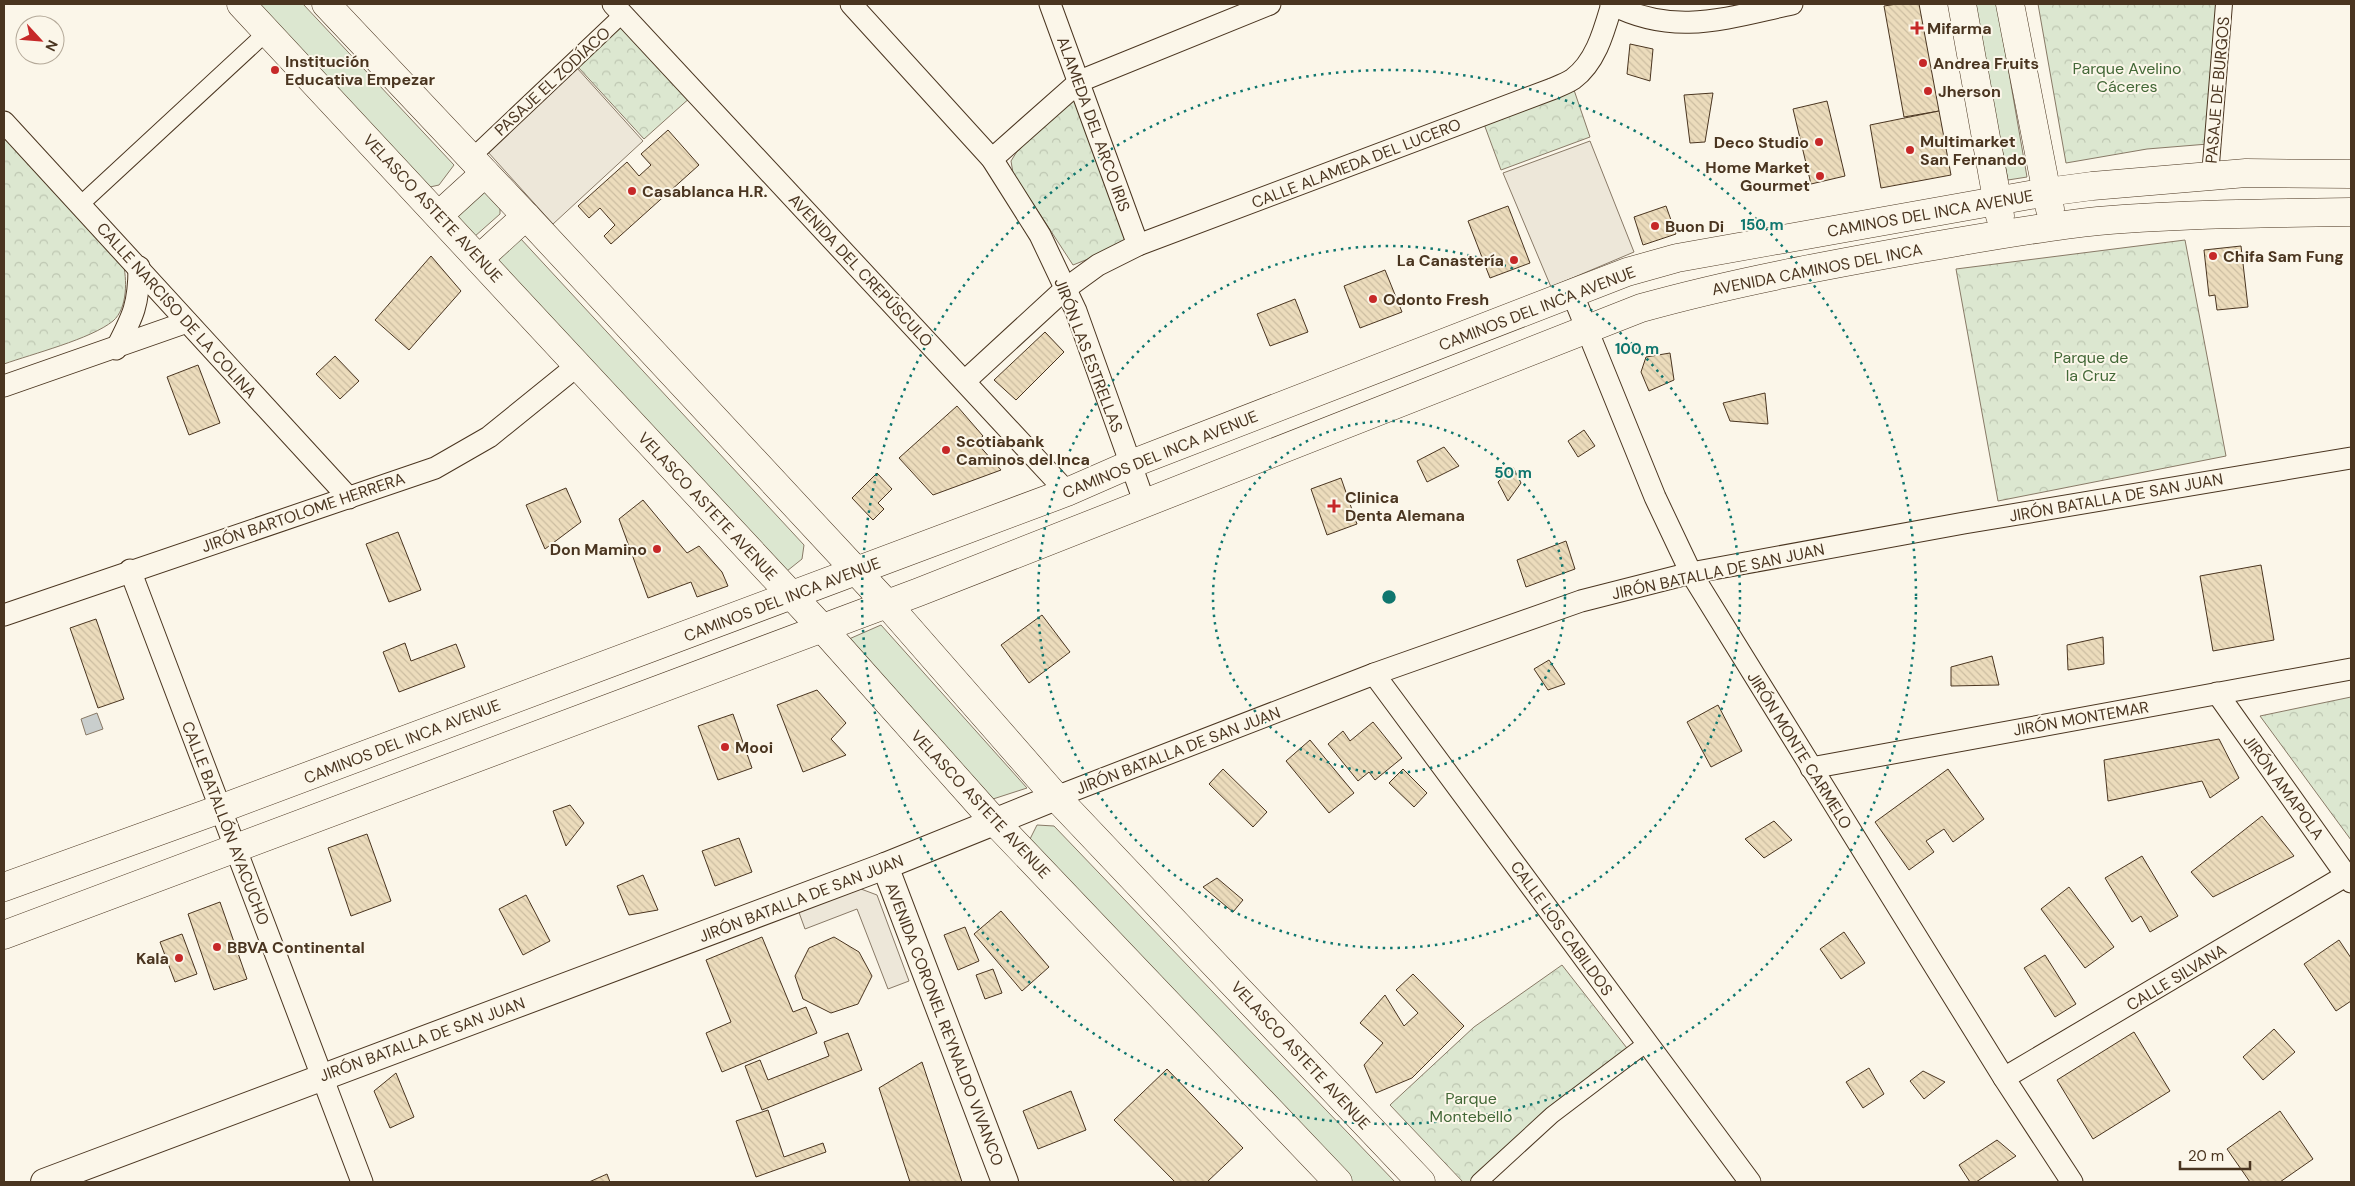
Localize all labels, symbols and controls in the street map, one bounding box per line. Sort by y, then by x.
north arrow [15,15,65,65]
street label: PASAJE DE BURGOS [2201,16,2234,164]
place label: Mifarma [1927,18,1992,39]
street label: PASAJE EL ZODÍACO [490,22,615,140]
marker: Mifarma [1911,22,1923,34]
street label: ALAMEDA DEL ARCO IRIS [1052,34,1135,214]
text: N [41,37,62,54]
place label: Institución Educativa Empezar [285,51,435,90]
place label: Andrea Fruits [1933,53,2039,74]
marker: Andrea Fruits [1917,57,1929,69]
park label: Parque Avelino Cáceres [2073,58,2181,97]
marker: Institución Educativa Empezar [269,64,281,76]
place label: Jherson [1938,81,2001,102]
marker: Jherson [1922,85,1934,97]
street label: CALLE ALAMEDA DEL LUCERO [1248,114,1464,213]
street label: VELASCO ASTETE AVENUE [358,130,507,287]
place label: Multimarket San Fernando [1920,131,2027,170]
place label: Deco Studio [1714,132,1809,153]
marker: Deco Studio [1813,136,1825,148]
marker: Multimarket San Fernando [1904,144,1916,156]
place label: Home Market Gourmet [1705,157,1810,196]
marker: Home Market Gourmet [1814,170,1826,182]
place label: Casablanca H.R. [642,181,768,202]
marker: Casablanca H.R. [626,185,638,197]
street label: CAMINOS DEL INCA AVENUE [1825,185,2035,242]
street label: AVENIDA DEL CREPÚSCULO [784,189,937,351]
text: 150 m [1741,215,1784,235]
place label: Buon Di [1665,216,1724,237]
street label: CALLE NARCISO DE LA COLINA [92,218,262,403]
marker: Buon Di [1649,220,1661,232]
street label: AVENIDA CAMINOS DEL INCA [1710,239,1925,300]
place label: Chifa Sam Fung [2223,246,2344,267]
place label: La Canastería [1397,250,1504,271]
marker: Chifa Sam Fung [2207,250,2219,262]
marker: La Canastería [1508,254,1520,266]
street label: CAMINOS DEL INCA AVENUE [1436,261,1639,356]
street label: JIRÓN LAS ESTRELLAS [1049,275,1128,435]
place label: Odonto Fresh [1383,289,1489,310]
marker: Odonto Fresh [1367,293,1379,305]
text: 100 m [1615,339,1659,359]
park label: Parque de la Cruz [2054,347,2128,386]
street label: CAMINOS DEL INCA AVENUE [1059,406,1261,503]
street label: VELASCO ASTETE AVENUE [633,428,782,585]
place label: Scotiabank Caminos del Inca [956,431,1090,470]
marker: Scotiabank Caminos del Inca [940,444,952,456]
text: 50 m [1494,463,1532,483]
street label: JIRÓN BARTOLOME HERRERA [199,468,408,557]
street label: JIRÓN BATALLA DE SAN JUAN [2007,468,2225,527]
place label: Clinica Denta Alemana [1345,487,1465,526]
marker: Clinica Denta Alemana [1327,499,1341,513]
place label: Don Mamino [550,539,647,560]
street label: JIRÓN BATALLA DE SAN JUAN [1610,539,1826,604]
marker: Don Mamino [651,543,663,555]
street label: CAMINOS DEL INCA AVENUE [681,552,884,647]
centre of rings [1380,588,1398,606]
street label: JIRÓN MONTE CARMELO [1743,668,1857,833]
street label: CAMINOS DEL INCA AVENUE [301,694,504,789]
street label: JIRÓN MONTEMAR [2012,696,2151,741]
street label: JIRÓN BATALLA DE SAN JUAN [1073,702,1283,799]
street label: CALLE BATALLÓN AYACUCHO [177,718,274,928]
street label: VELASCO ASTETE AVENUE [906,726,1055,883]
street label: JIRÓN AMAPOLA [2239,731,2329,844]
place label: Mooi [735,737,773,758]
marker: Mooi [719,741,731,753]
street label: JIRÓN BATALLA DE SAN JUAN [696,850,906,947]
street label: CALLE LOS CABILDOS [1506,857,1618,1000]
street label: AVENIDA CORONEL REYNALDO VIVANCO [881,879,1008,1169]
place label: BBVA Continental [227,937,365,958]
street label: CALLE SILVANA [2122,939,2230,1016]
marker: BBVA Continental [211,941,223,953]
place label: Kala [136,948,169,969]
marker: Kala [173,952,185,964]
street label: VELASCO ASTETE AVENUE [1226,977,1375,1134]
street label: JIRÓN BATALLA DE SAN JUAN [317,992,528,1086]
park label: Parque Montebello [1430,1088,1513,1127]
scale bar [2180,1138,2250,1170]
text: 20 m [2188,1146,2224,1166]

